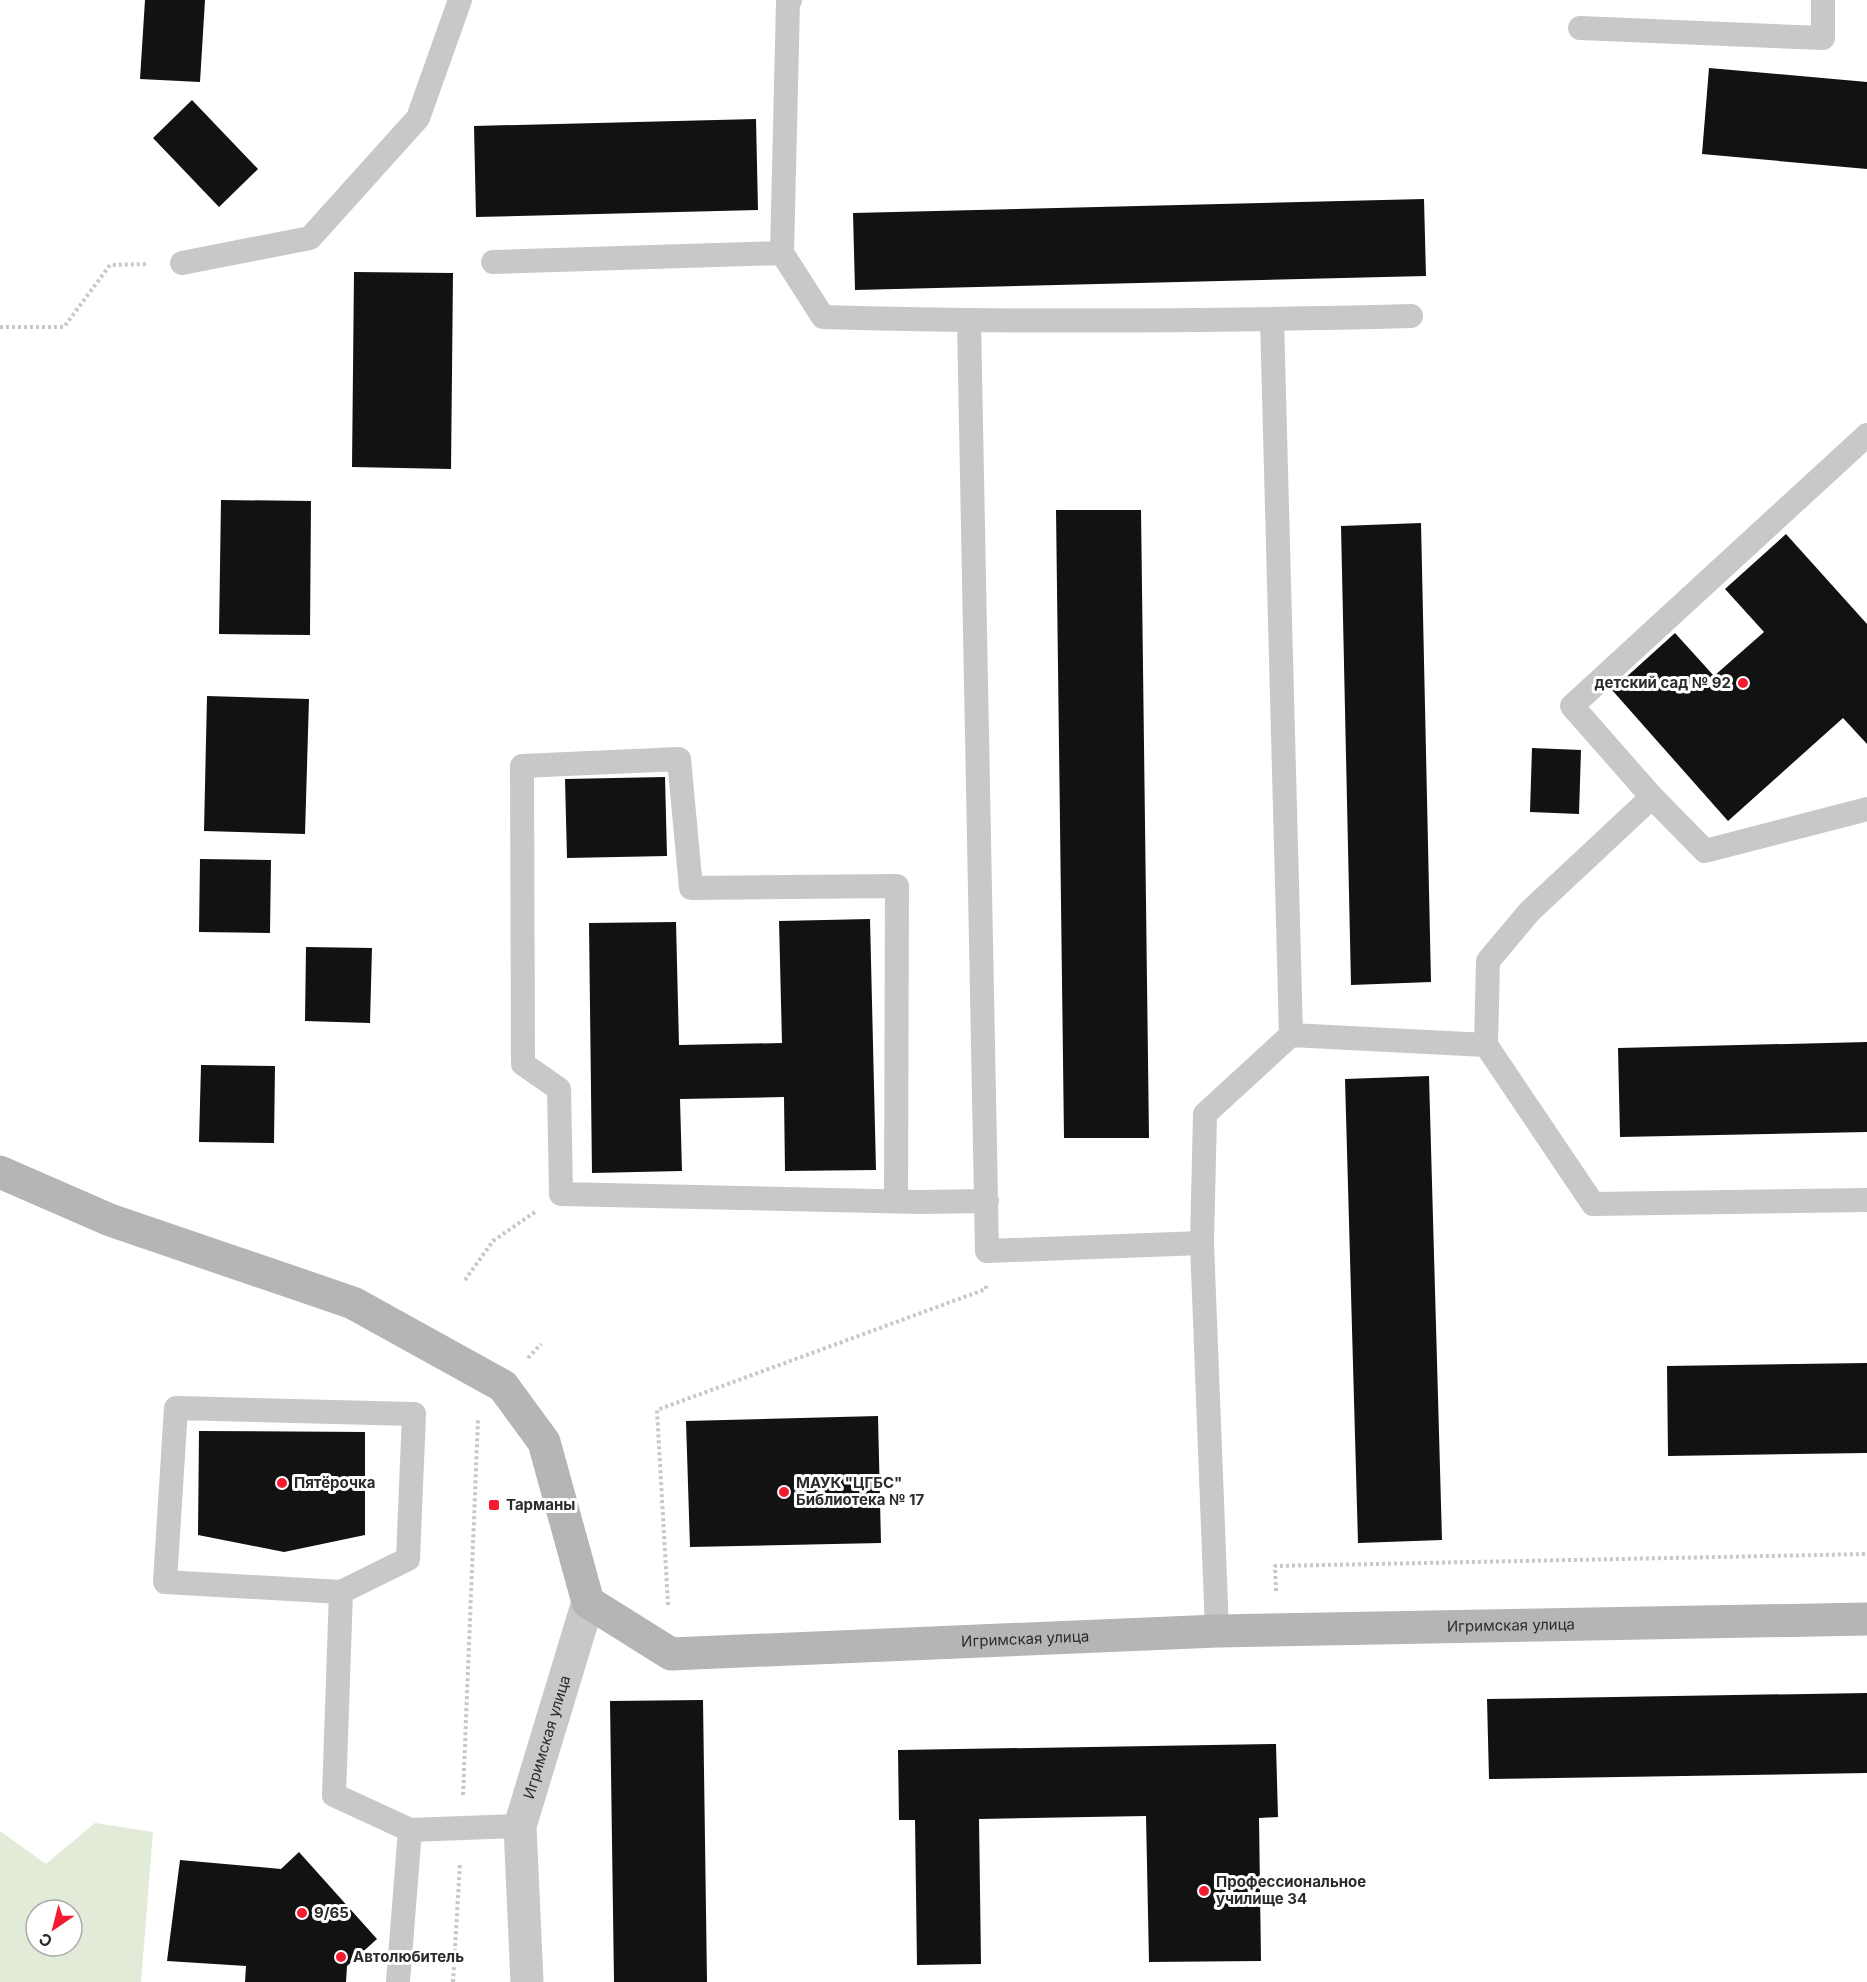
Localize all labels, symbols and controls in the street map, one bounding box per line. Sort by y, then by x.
place label: детский сад № 92 [1594,673,1731,692]
marker: детский сад № 92 [1736,676,1750,690]
place label: Пятёрочка [294,1473,375,1492]
place label: МАУК "ЦГБС" Библиотека № 17 [796,1473,925,1509]
marker: Пятёрочка [275,1476,289,1490]
marker: МАУК "ЦГБС" Библиотека № 17 [777,1485,791,1499]
place label: Тарманы [506,1495,575,1514]
marker: Тарманы [487,1498,501,1512]
street label: Игримская улица [1447,1614,1575,1636]
street label: Игримская улица [961,1626,1090,1651]
street label: Игримская улица [519,1673,574,1801]
place label: Профессиональное училище 34 [1216,1872,1366,1908]
marker: Профессиональное училище 34 [1197,1884,1211,1898]
north arrow [24,1898,84,1958]
place label: 9/65 [314,1903,349,1922]
marker: 9/65 [295,1906,309,1920]
text: С [35,1929,56,1952]
place label: Автолюбитель [353,1947,464,1966]
marker: Автолюбитель [334,1950,348,1964]

